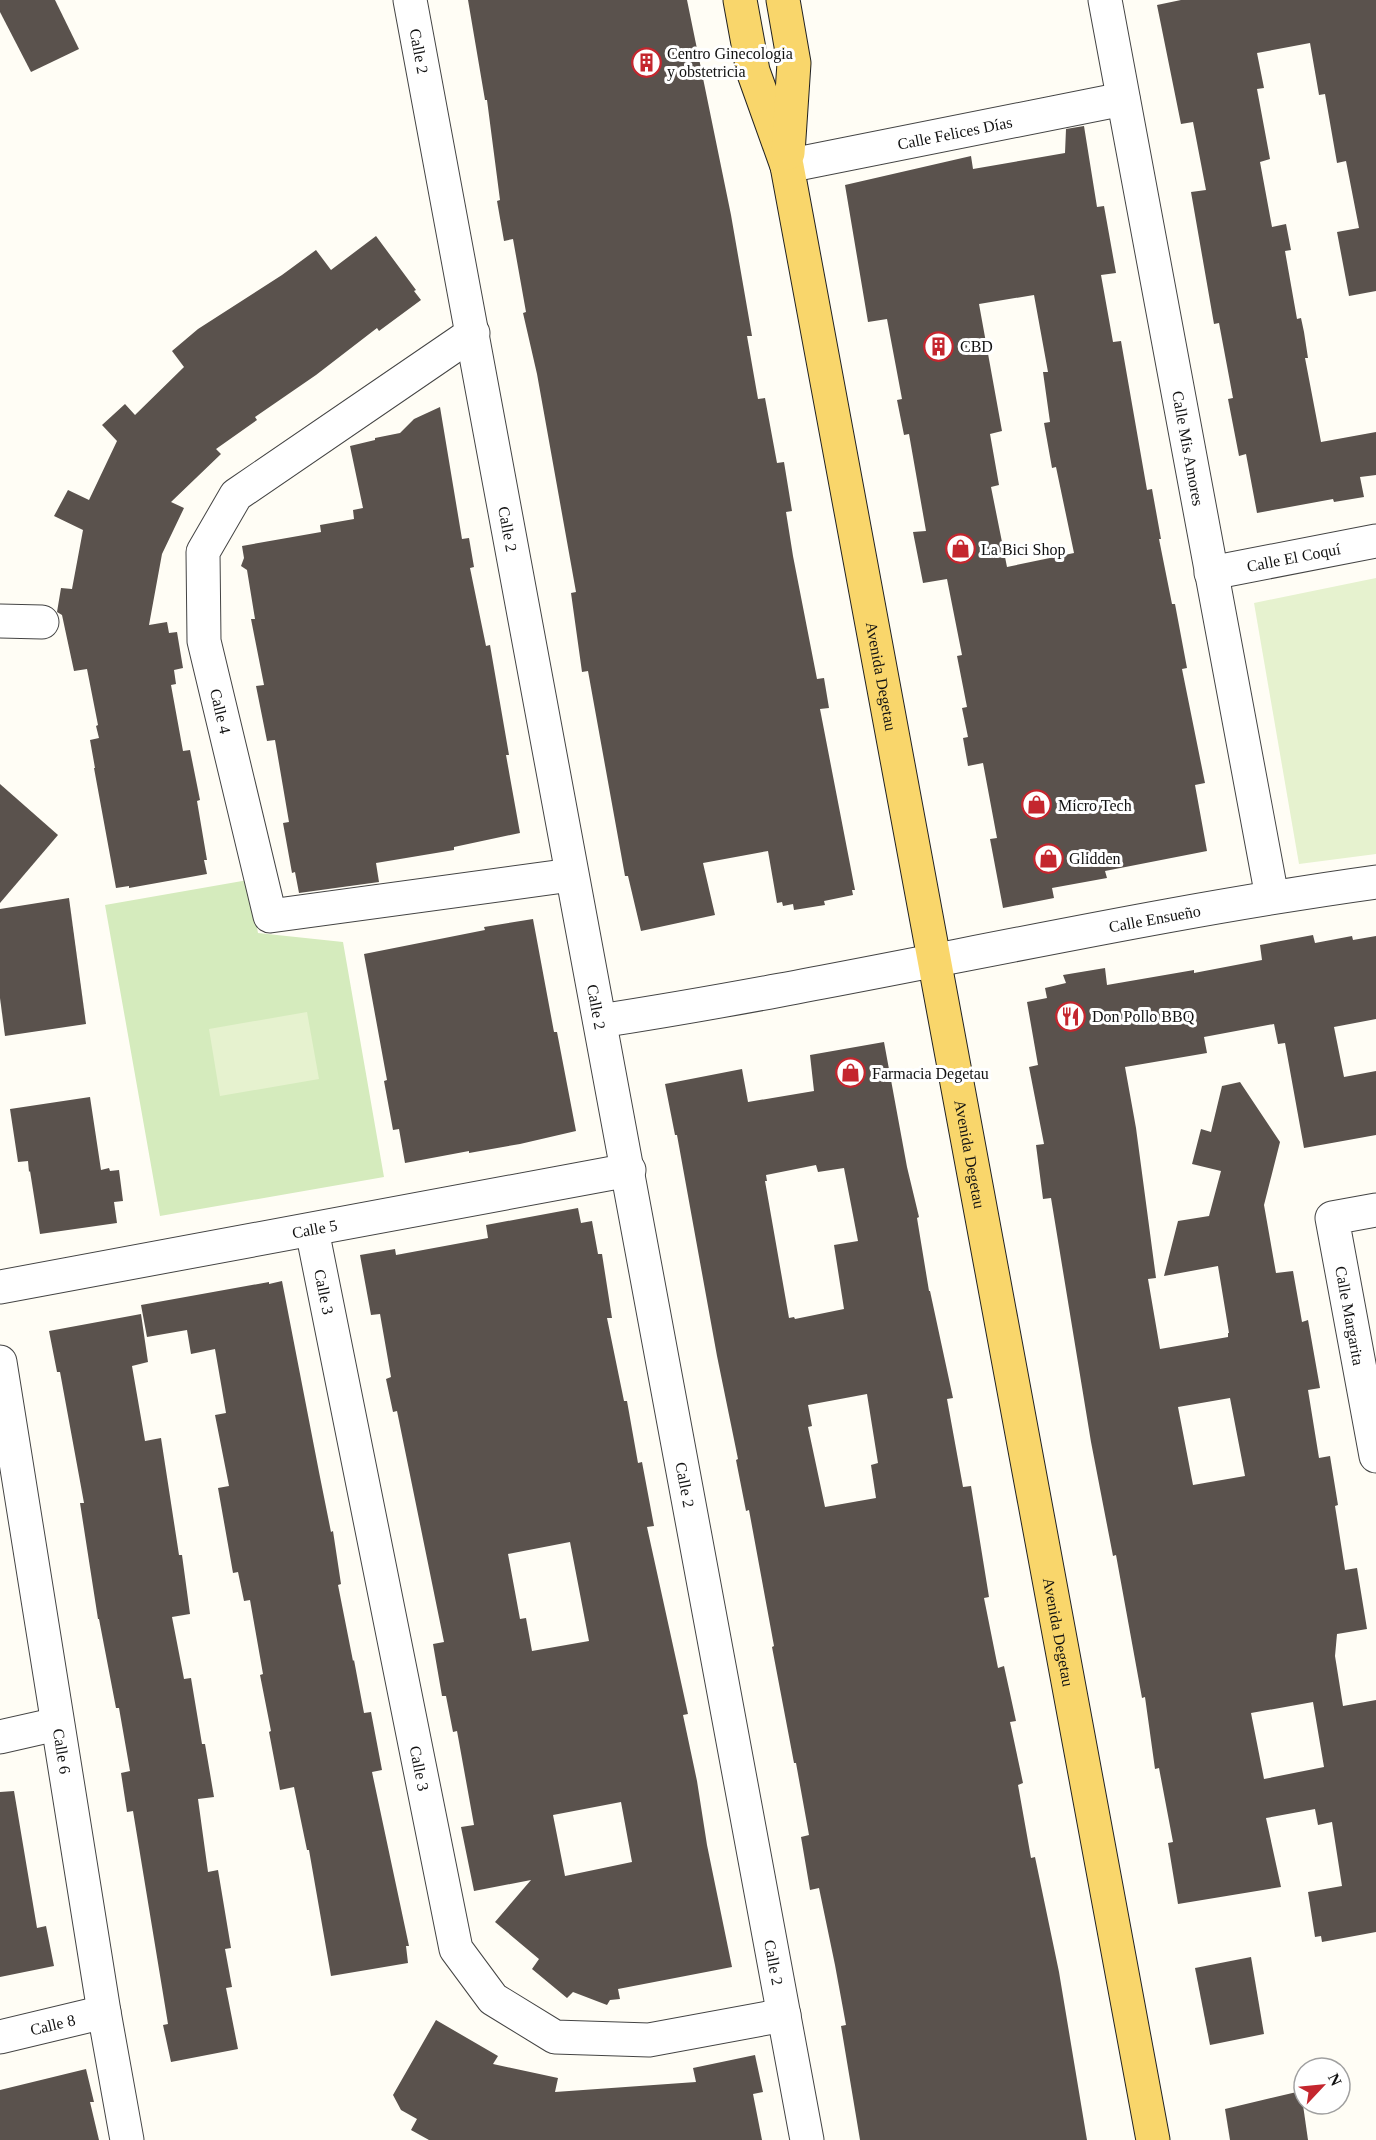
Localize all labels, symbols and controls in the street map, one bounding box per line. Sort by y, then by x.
street label: Calle 2 [407,27,432,75]
place label: Centro Ginecologia y obstetricia [667,45,793,81]
building icon: Centro Ginecologia y obstetricia [630,46,662,78]
street label: Calle Felices Días [896,113,1014,152]
building icon: CBD [923,330,955,362]
place label: CBD [960,338,993,355]
street label: Calle Mis Amores [1169,389,1207,507]
street label: Calle 2 [496,505,521,553]
shop icon: La Bici Shop [944,533,976,565]
street label: Calle El Coquí [1245,539,1342,574]
place label: La Bici Shop [981,541,1065,559]
street label: Avenida Degetau [863,620,900,732]
street label: Calle 4 [207,687,234,735]
shop icon: Micro Tech [1021,789,1053,821]
place label: Micro Tech [1058,797,1132,814]
shop icon: Glidden [1032,842,1064,874]
place label: Glidden [1069,850,1121,867]
street label: Calle Ensueño [1107,902,1202,935]
street label: Calle 2 [584,983,609,1031]
restaurant icon: Don Pollo BBQ [1055,1000,1087,1032]
place label: Don Pollo BBQ [1092,1008,1195,1025]
shop icon: Farmacia Degetau [835,1057,867,1089]
place label: Farmacia Degetau [872,1065,989,1083]
street label: Avenida Degetau [952,1098,989,1210]
street label: Calle 5 [291,1216,339,1241]
street label: Calle Margarita [1333,1265,1368,1367]
street label: Calle 3 [312,1268,337,1316]
street label: Calle 2 [673,1461,698,1509]
street label: Avenida Degetau [1040,1576,1077,1688]
street label: Calle 6 [50,1727,74,1775]
street label: Calle 3 [407,1744,433,1792]
street label: Calle 2 [762,1938,787,1987]
street label: Calle 8 [28,2011,77,2038]
north arrow [1292,2056,1352,2116]
text: N [1325,2071,1345,2089]

